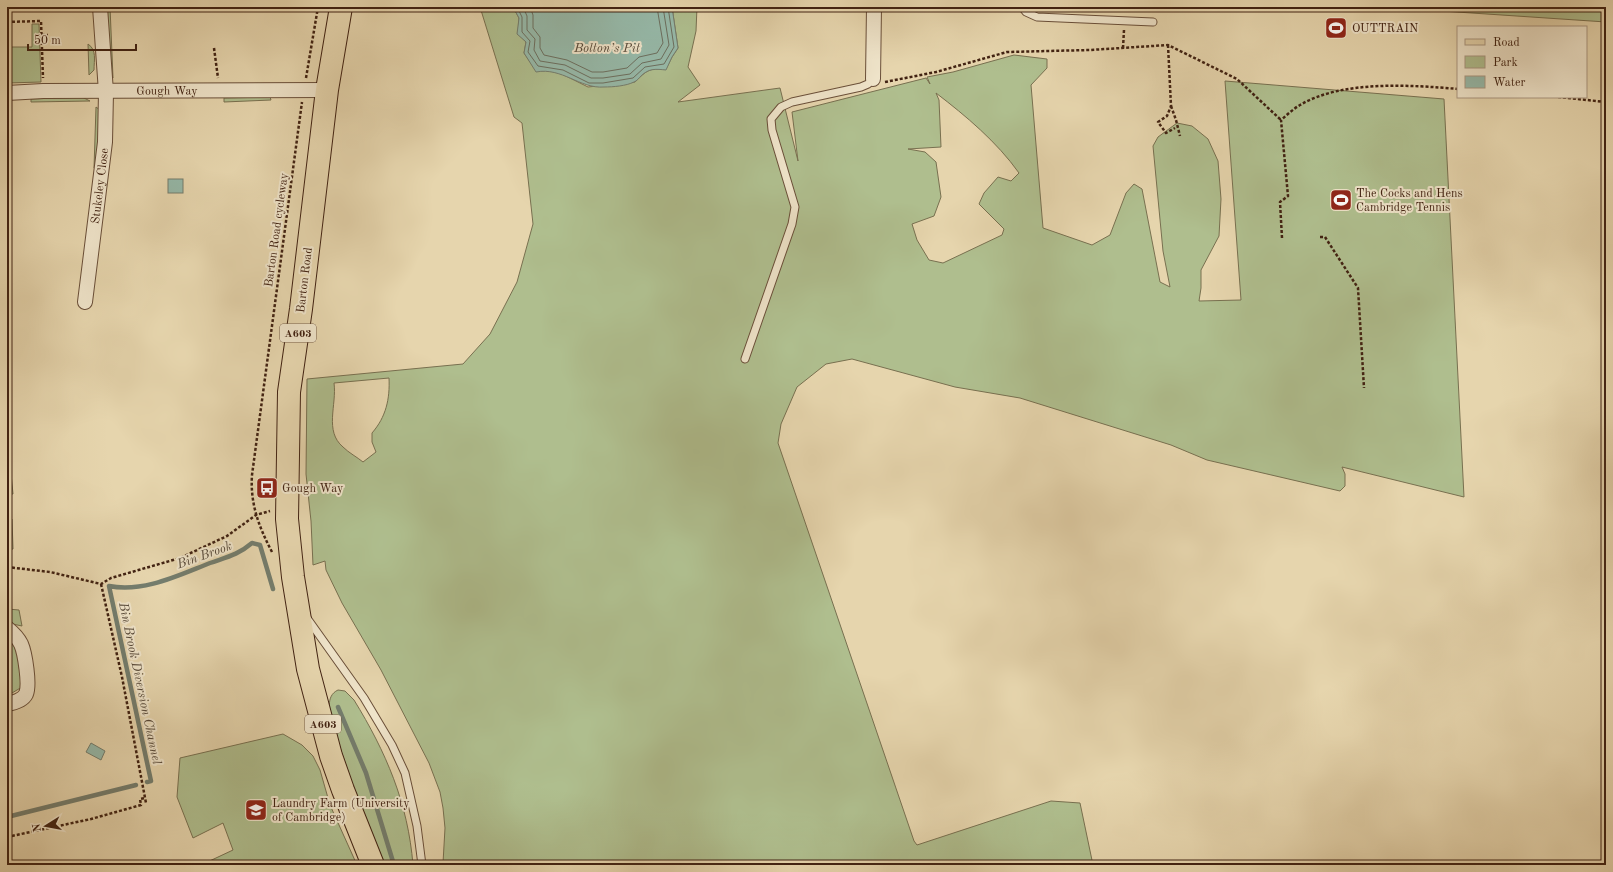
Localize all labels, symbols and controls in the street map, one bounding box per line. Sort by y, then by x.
sports icon: OUTTRAIN [1323,15,1349,41]
place label: OUTTRAIN [1352,23,1418,35]
scale bar [28,26,136,52]
legend [1457,26,1587,98]
text: 50 m [34,34,61,47]
text: Road [1493,37,1520,49]
water label: Bolton’s Pit [573,42,641,55]
text: Park [1493,57,1518,69]
text: Water [1493,77,1526,89]
street label: Gough Way [136,85,198,98]
street label: Stukeley Close [90,147,111,225]
street label: Barton Road cycleway [263,172,291,288]
sports icon: The Cocks and Hens Cambridge Tennis [1328,187,1354,213]
place label: The Cocks and Hens Cambridge Tennis [1356,188,1463,214]
street label: Barton Road [295,247,315,314]
road number: A603 [280,324,316,342]
bus stop icon: Gough Way [254,475,280,501]
place label: Gough Way [282,483,344,495]
water label: Bin Brook [174,539,234,572]
water label: Bin Brook Diversion Channel [116,600,163,766]
road number: A603 [305,715,341,733]
school or university icon: Laundry Farm (University of Cambridge) [243,797,269,823]
place label: Laundry Farm (University of Cambridge) [272,797,410,824]
north arrow [26,806,66,846]
text: N [31,822,44,833]

